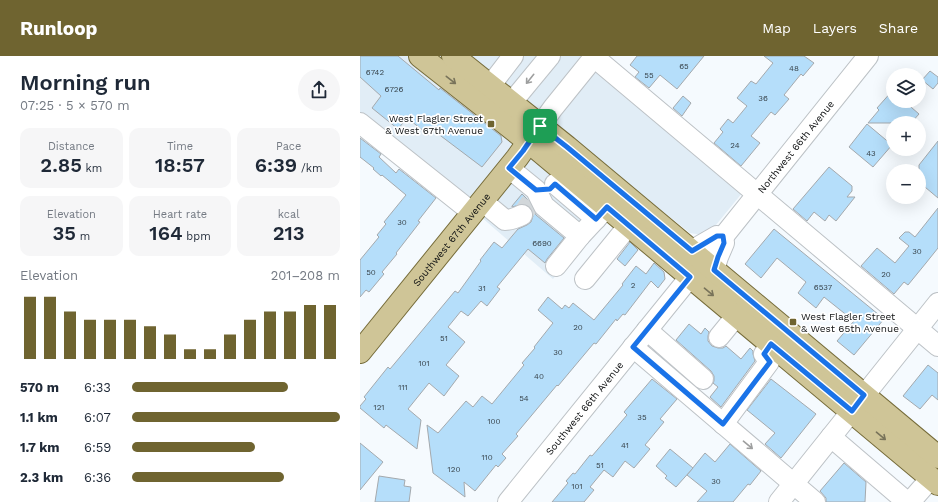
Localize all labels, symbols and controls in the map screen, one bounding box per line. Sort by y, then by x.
text: Runloop [20,17,97,40]
text: Map [762,20,791,36]
text: Layers [813,20,857,36]
text: Share [879,20,918,36]
house number: 65 [679,62,689,71]
house number: 48 [789,64,799,73]
house number: 6742 [366,68,384,77]
map controls [886,68,926,204]
button: layers [886,68,926,108]
button: share [298,69,340,111]
text: Morning run [20,70,151,95]
house number: 55 [644,71,654,80]
one-way arrow [526,74,535,84]
one-way arrow [446,76,457,85]
house number: 6726 [385,85,404,94]
house number: 36 [758,94,768,103]
text: 07:25 · 5 × 570 m [20,98,130,113]
street label: Northwest 66th Avenue [755,98,836,195]
pin [523,109,557,143]
place label: West Flagler Street & West 67th Avenue [385,113,484,136]
icon: arrive [529,115,551,137]
button: + [886,116,926,156]
marker: West Flagler Street & West 67th Avenue [486,119,496,129]
text: Distance [48,140,95,153]
text: Time [167,140,193,153]
text: Pace [276,140,301,153]
house number: 24 [730,141,740,150]
house number: 43 [866,149,876,158]
text: 2.85 [40,153,82,177]
text: 18:57 [155,153,205,177]
text: 6:39 [255,153,297,177]
text: km [82,162,102,175]
text: /km [297,162,322,175]
button: − [886,164,926,204]
street label: Southwest 67th Avenue [410,190,492,288]
text: Elevation [47,208,96,221]
text: Heart rate [153,208,207,221]
text: kcal [278,208,300,221]
house number: 30 [397,218,407,227]
text: 35 [53,221,76,245]
text: 164 [149,221,183,245]
text: 213 [273,221,305,245]
text: m [76,230,90,243]
text: bpm [183,230,211,243]
house number: 6690 [532,239,552,248]
house number: 30 [912,247,922,256]
text: Elevation [20,268,78,283]
text: 201–208 m [271,268,340,283]
house number: 50 [366,268,376,277]
house number: 20 [881,270,891,279]
house number: 2 [631,281,636,290]
house number: 6537 [814,283,833,292]
house number: 31 [478,284,486,293]
one-way arrow [704,288,715,297]
place label: West Flagler Street & West 65th Avenue [801,311,899,334]
marker: West Flagler Street & West 65th Avenue [788,317,798,327]
house number: 20 [573,323,583,332]
house number: 51 [440,334,448,343]
house number: 30 [553,348,563,357]
house number: 101 [418,359,430,368]
street label: Southwest 66th Avenue [543,359,625,457]
house number: 40 [534,372,544,381]
text: 570 m [20,380,59,395]
text: 6:33 [84,380,111,395]
house number: 111 [398,383,408,392]
house number: 54 [519,394,529,403]
house number: 121 [374,403,384,412]
text: 1.1 km [20,410,58,425]
text: 6:07 [84,410,111,425]
house number: 35 [637,413,647,422]
house number: 100 [487,417,501,426]
one-way arrow [876,432,887,441]
text: 1.7 km [20,440,60,455]
text: 6:59 [84,440,111,455]
one-way arrow [743,440,753,449]
house number: 41 [621,441,629,450]
house number: 110 [481,453,493,462]
house number: 51 [596,461,604,470]
house number: 120 [448,465,460,474]
text: 2.3 km [20,470,63,485]
text: 6:36 [84,470,111,485]
house number: 30 [711,477,721,486]
house number: 101 [571,482,583,491]

